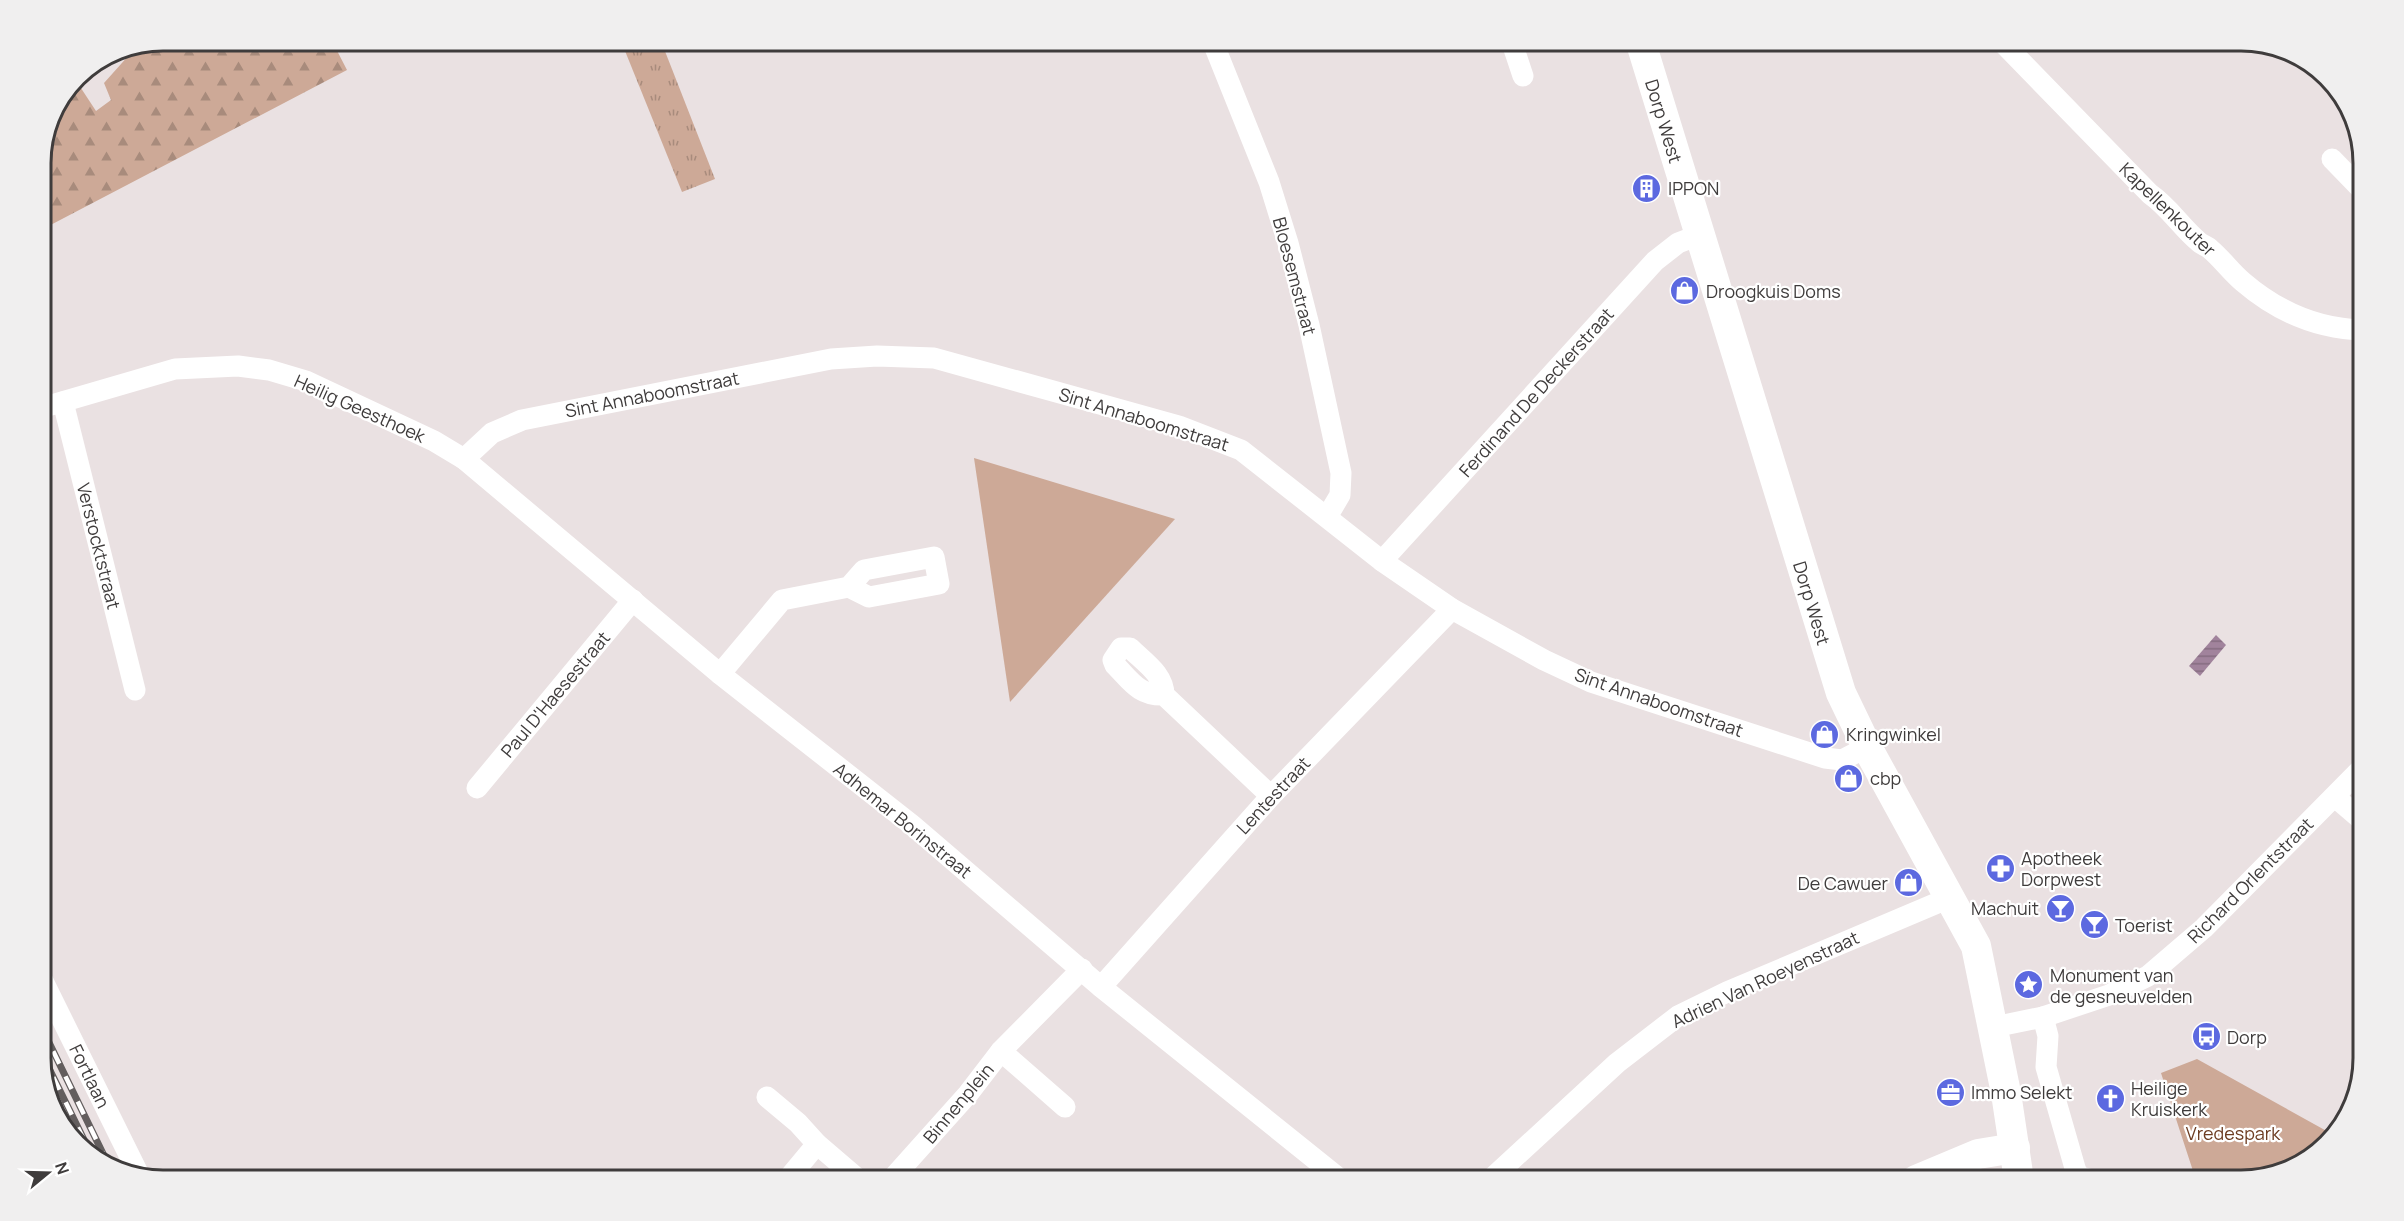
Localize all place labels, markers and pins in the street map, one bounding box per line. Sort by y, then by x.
building icon: IPPON [1631,172,1663,204]
place label: IPPON [1668,176,1719,200]
shop icon: Droogkuis Doms [1669,275,1701,307]
place label: Droogkuis Doms [1706,279,1841,303]
shop icon: Kringwinkel [1809,718,1841,750]
place label: Kringwinkel [1846,722,1941,746]
shop icon: cbp [1833,762,1865,794]
place label: cbp [1870,766,1901,790]
place label: Apotheek Dorpwest [2021,846,2103,891]
pharmacy icon: Apotheek Dorpwest [1984,852,2016,884]
shop icon: De Cawuer [1893,867,1925,899]
place label: De Cawuer [1798,871,1889,895]
bar icon: Machuit [2044,892,2076,924]
place label: Machuit [1971,896,2039,920]
bar icon: Toerist [2078,909,2110,941]
place label: Toerist [2115,913,2173,937]
place label: Monument van de gesneuvelden [2050,963,2192,1008]
place icon: Monument van de gesneuvelden [2013,969,2045,1001]
bus stop icon: Dorp [2190,1021,2222,1053]
place label: Dorp [2227,1025,2267,1049]
office icon: Immo Selekt [1934,1076,1966,1108]
place label: Heilige Kruiskerk [2131,1076,2208,1121]
place label: Immo Selekt [1971,1080,2072,1104]
church icon: Heilige Kruiskerk [2094,1082,2126,1114]

